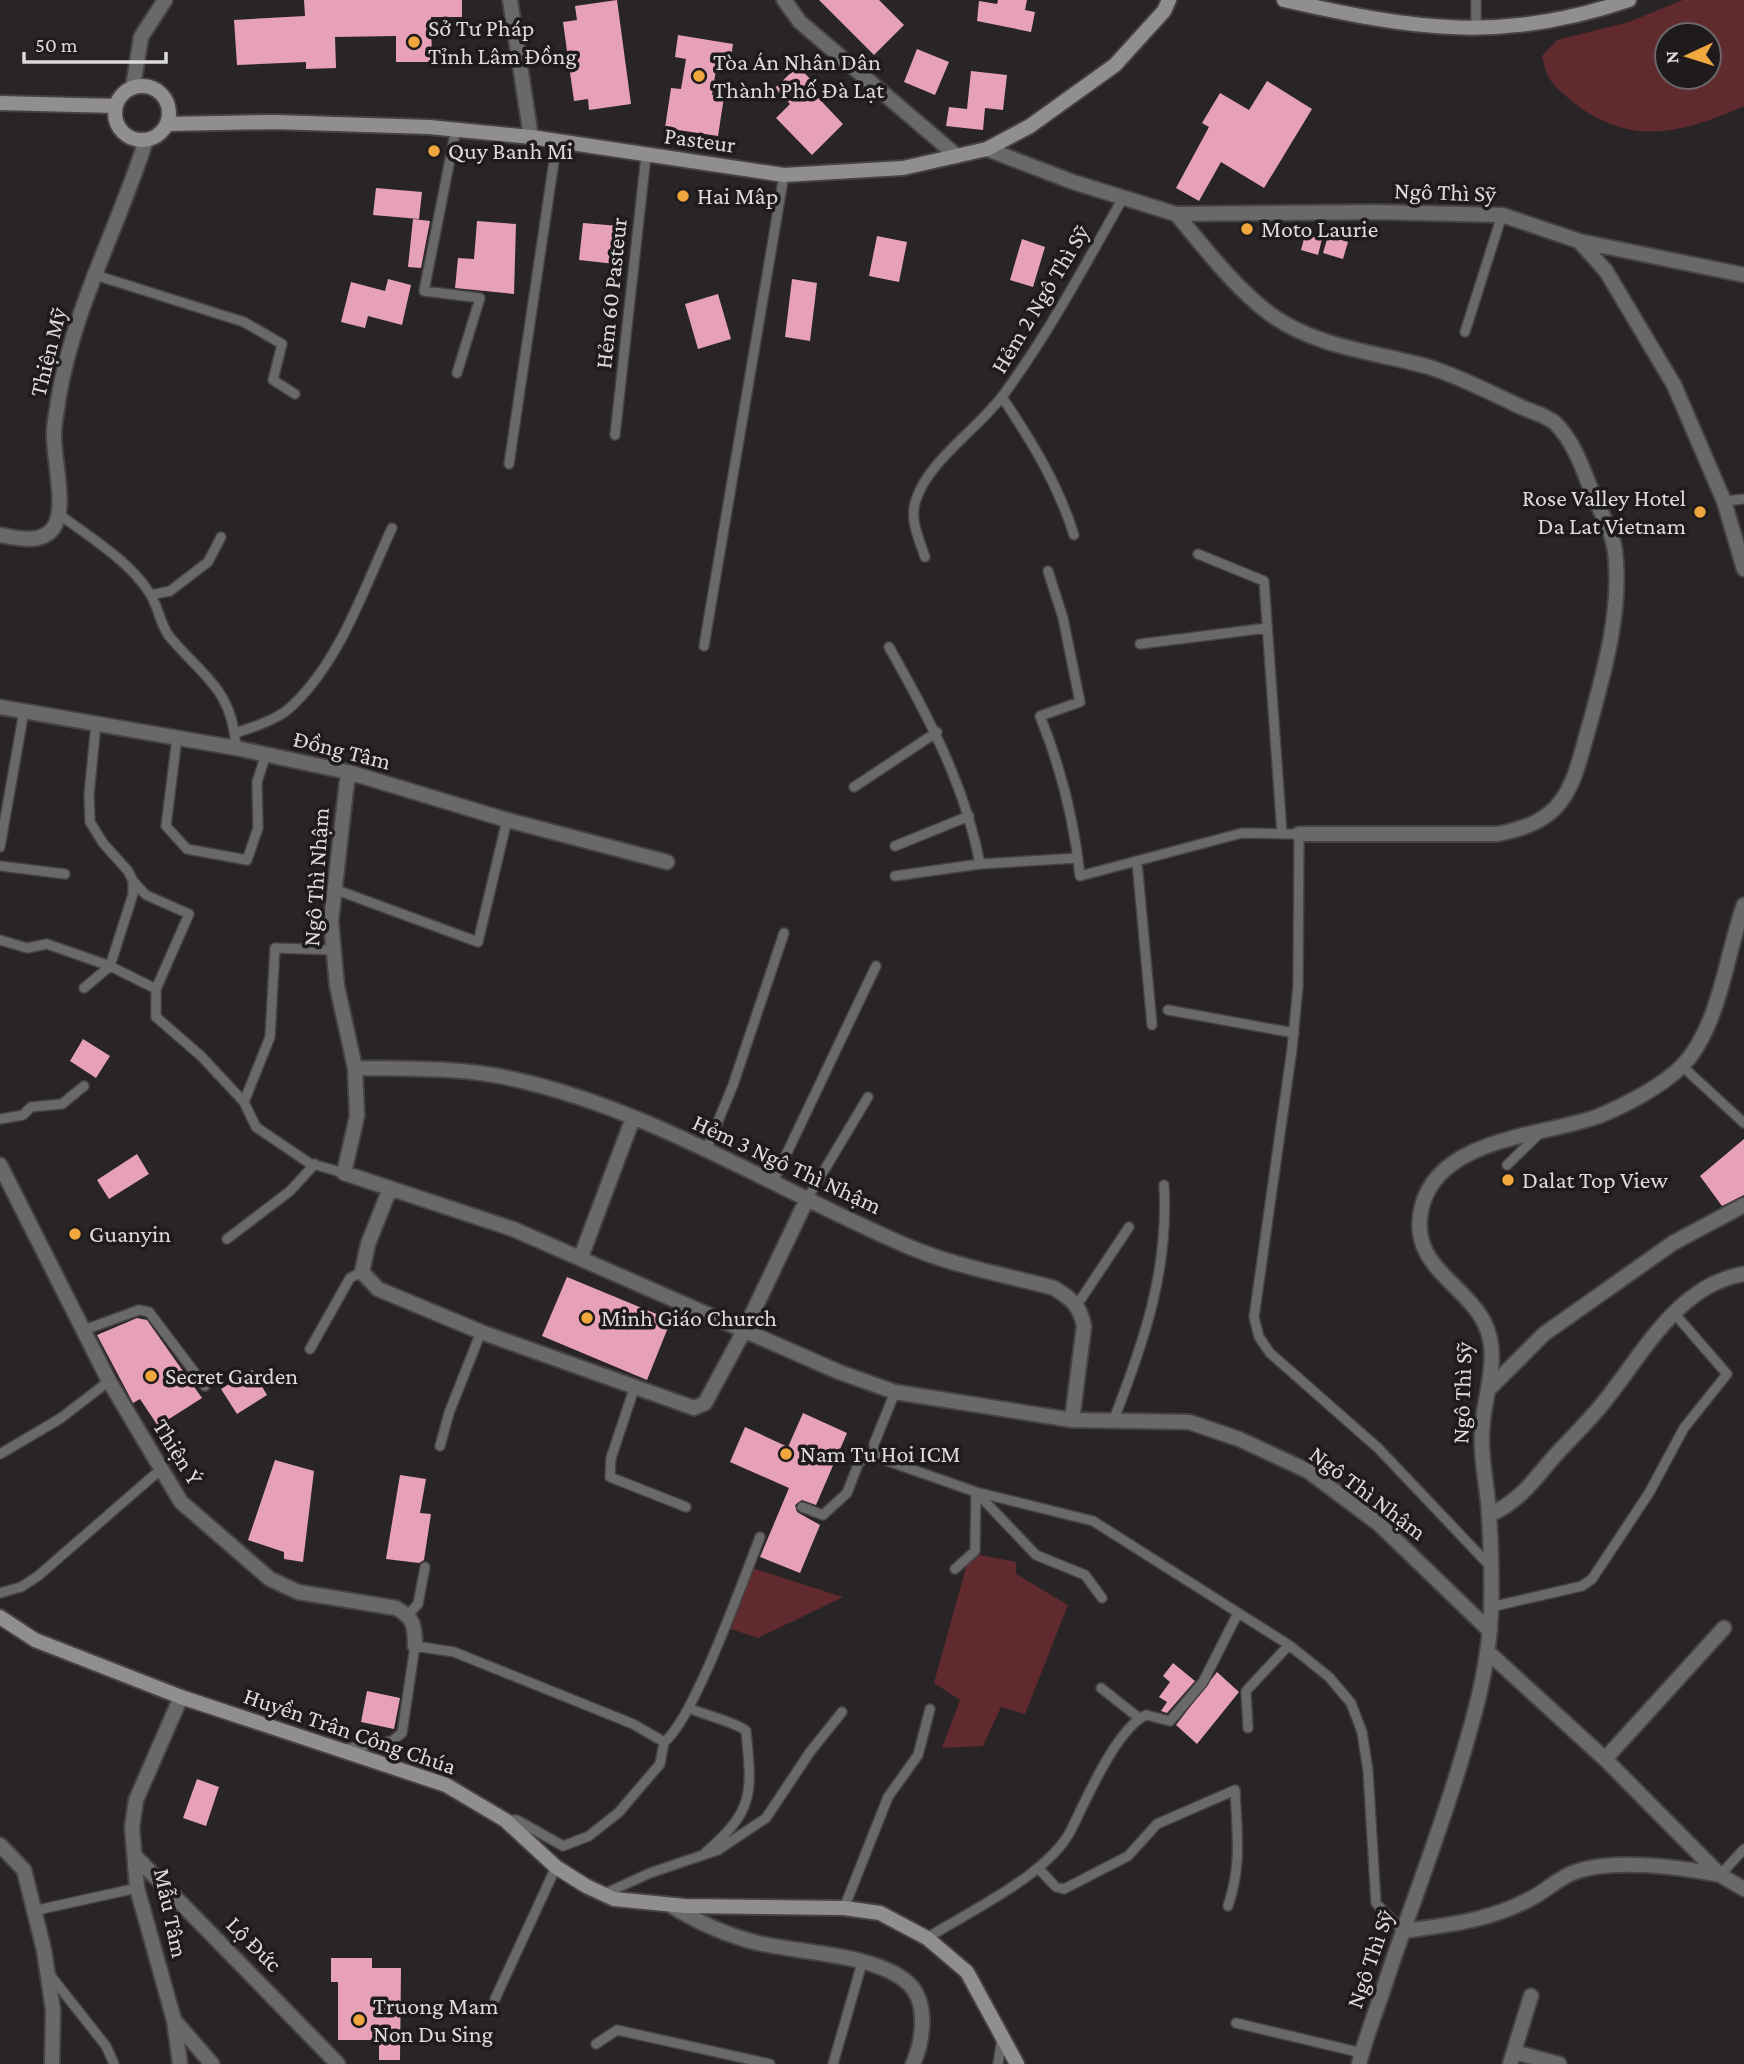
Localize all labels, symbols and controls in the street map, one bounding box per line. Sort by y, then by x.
place label: Sở Tư Pháp Tỉnh Lâm Đồng [428,14,577,69]
scale bar [24,21,166,65]
north arrow [1653,21,1723,91]
text: 50 m [35,33,78,57]
marker: Sở Tư Pháp Tỉnh Lâm Đồng [406,34,422,50]
place label: Tòa Án Nhân Dân Thành Phố Đà Lạt [713,48,885,103]
text: N [1661,50,1682,64]
marker: Tòa Án Nhân Dân Thành Phố Đà Lạt [691,68,707,84]
street label: Pasteur [663,121,738,158]
place label: Quy Banh Mi [448,137,573,164]
marker: Quy Banh Mi [426,143,442,159]
street label: Ngô Thì Sỹ [1394,176,1497,207]
place label: Hai Mâp [697,182,778,209]
marker: Hai Mâp [675,188,691,204]
street label: Hẻm 60 Pasteur [589,215,632,370]
place label: Moto Laurie [1261,215,1378,242]
street label: Hẻm 2 Ngô Thì Sỹ [985,219,1095,378]
marker: Moto Laurie [1239,221,1255,237]
street label: Thiện Mỹ [23,303,72,399]
place label: Rose Valley Hotel Da Lat Vietnam [1522,484,1686,539]
marker: Rose Valley Hotel Da Lat Vietnam [1692,504,1708,520]
street label: Đồng Tâm [291,724,394,775]
street label: Ngô Thì Nhậm [297,807,334,947]
street label: Hẻm 3 Ngô Thì Nhậm [689,1108,886,1219]
place label: Dalat Top View [1522,1166,1668,1193]
marker: Dalat Top View [1500,1172,1516,1188]
place label: Guanyin [89,1220,171,1247]
marker: Guanyin [67,1226,83,1242]
place label: Minh Giáo Church [601,1304,777,1331]
marker: Minh Giáo Church [579,1310,595,1326]
street label: Ngô Thì Sỹ [1446,1341,1477,1444]
place label: Secret Garden [165,1362,298,1389]
marker: Secret Garden [143,1368,159,1384]
street label: Thiện Ý [148,1414,209,1490]
place label: Nam Tu Hoi ICM [800,1440,960,1467]
street label: Ngô Thì Nhậm [1305,1440,1432,1545]
marker: Nam Tu Hoi ICM [778,1446,794,1462]
street label: Huyền Trân Công Chúa [240,1682,460,1780]
street label: Mẫu Tâm [149,1866,194,1960]
street label: Ngô Thì Sỹ [1340,1905,1399,2012]
street label: Lộ Đức [221,1910,288,1977]
place label: Truong Mam Non Du Sing [373,1992,499,2047]
marker: Truong Mam Non Du Sing [351,2012,367,2028]

